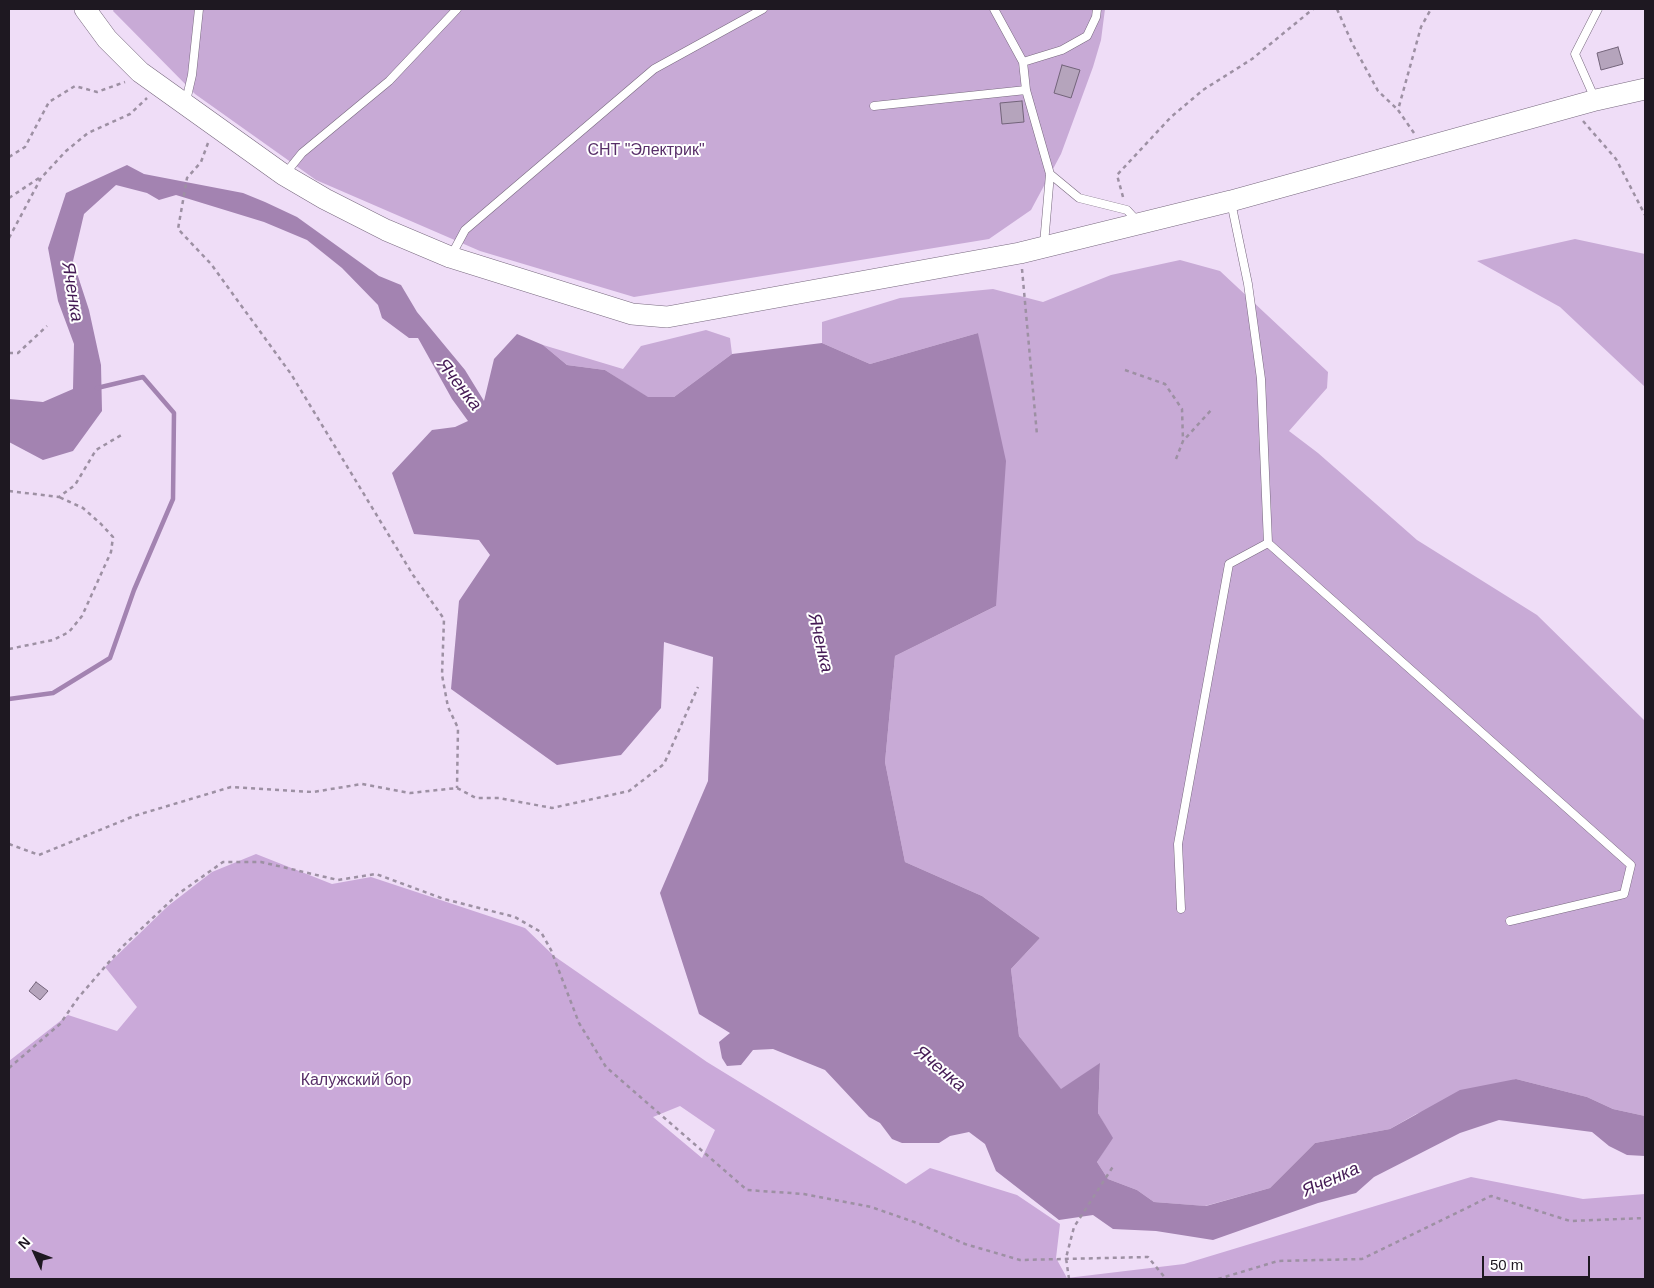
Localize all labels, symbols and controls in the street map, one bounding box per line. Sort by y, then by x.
park label: СНТ "Электрик" [587,141,705,161]
water label: Яченка [57,261,87,323]
water label: Яченка [432,355,486,415]
water label: Яченка [803,611,837,675]
water label: Яченка [910,1041,970,1097]
park label: Калужский бор [301,1071,411,1091]
water label: Яченка [1299,1158,1363,1202]
north arrow [10,1228,60,1278]
text: N [15,1234,33,1252]
scale bar [1484,1246,1592,1278]
text: 50 m [1490,1256,1523,1273]

